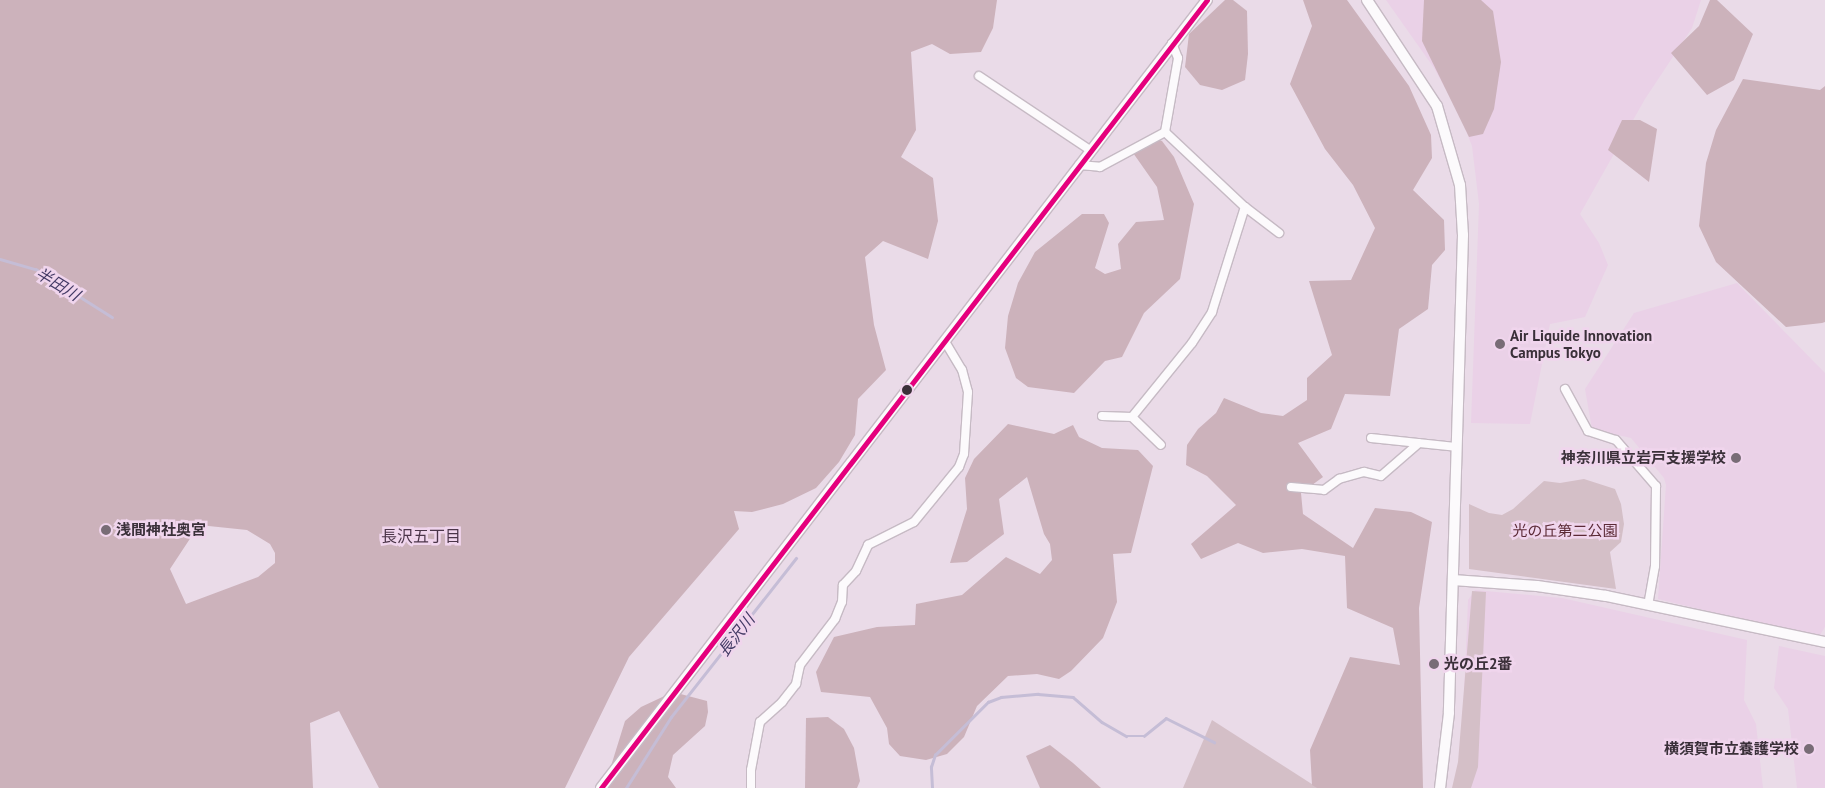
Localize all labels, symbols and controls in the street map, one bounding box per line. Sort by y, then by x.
water label: 半田川 [32,263,84,305]
place label: Air Liquide Innovation Campus Tokyo [1510,326,1652,361]
marker: Air Liquide Innovation Campus Tokyo [1494,338,1506,350]
unlabelled marker [902,385,912,395]
place label: 神奈川県立岩戸支援学校 [1561,449,1726,467]
marker: 神奈川県立岩戸支援学校 [1730,452,1742,464]
place label: 浅間神社奥宮 [116,521,206,539]
park label: 光の丘第二公園 [1513,522,1617,540]
marker: 浅間神社奥宮 [100,524,112,536]
district label: 長沢五丁目 [381,526,461,546]
water label: 長沢川 [714,610,758,660]
place label: 光の丘2番 [1444,655,1513,673]
marker: 光の丘2番 [1428,658,1440,670]
place label: 横須賀市立養護学校 [1664,740,1799,758]
marker: 横須賀市立養護学校 [1803,743,1815,755]

